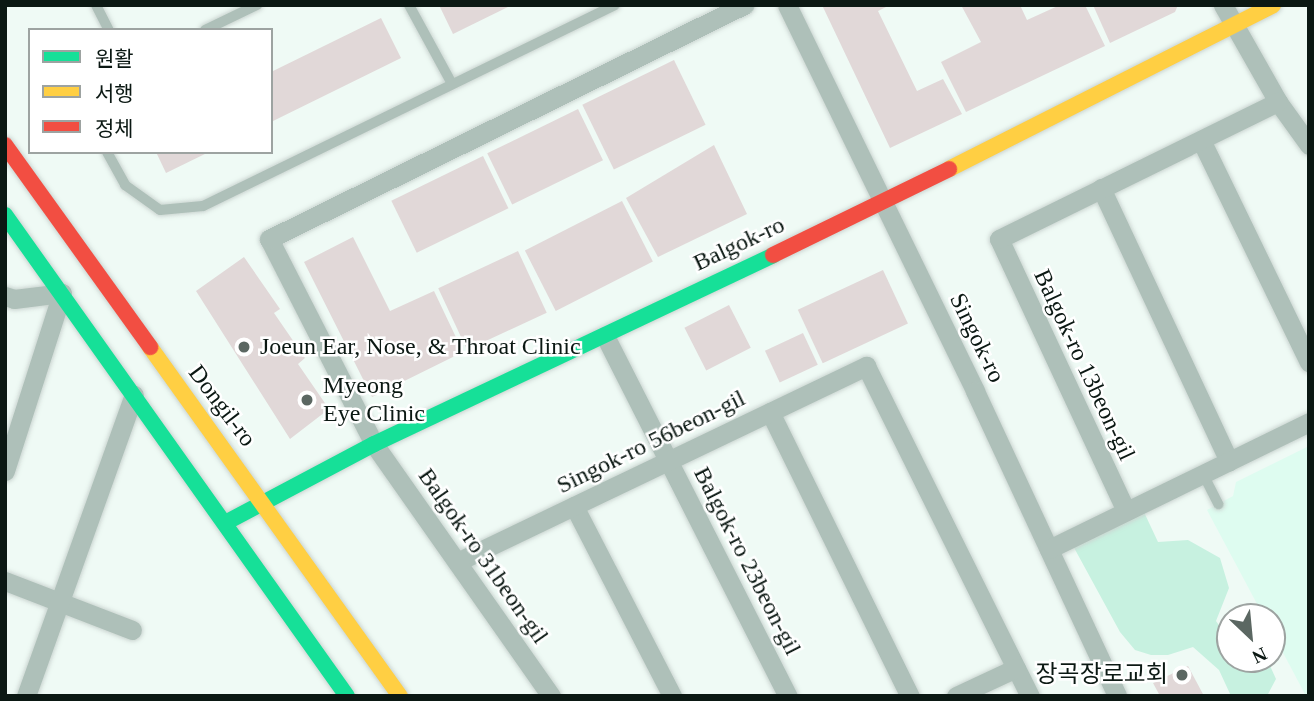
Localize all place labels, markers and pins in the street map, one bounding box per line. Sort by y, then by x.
place label: Joeun Ear, Nose, & Throat Clinic [260,333,581,361]
marker: Joeun Ear, Nose, & Throat Clinic [234,337,254,357]
place label: Myeong Eye Clinic [323,372,425,428]
marker: Myeong Eye Clinic [297,390,317,410]
place label: 장곡장로교회 [1036,661,1168,689]
marker: 장곡장로교회 [1174,667,1190,683]

